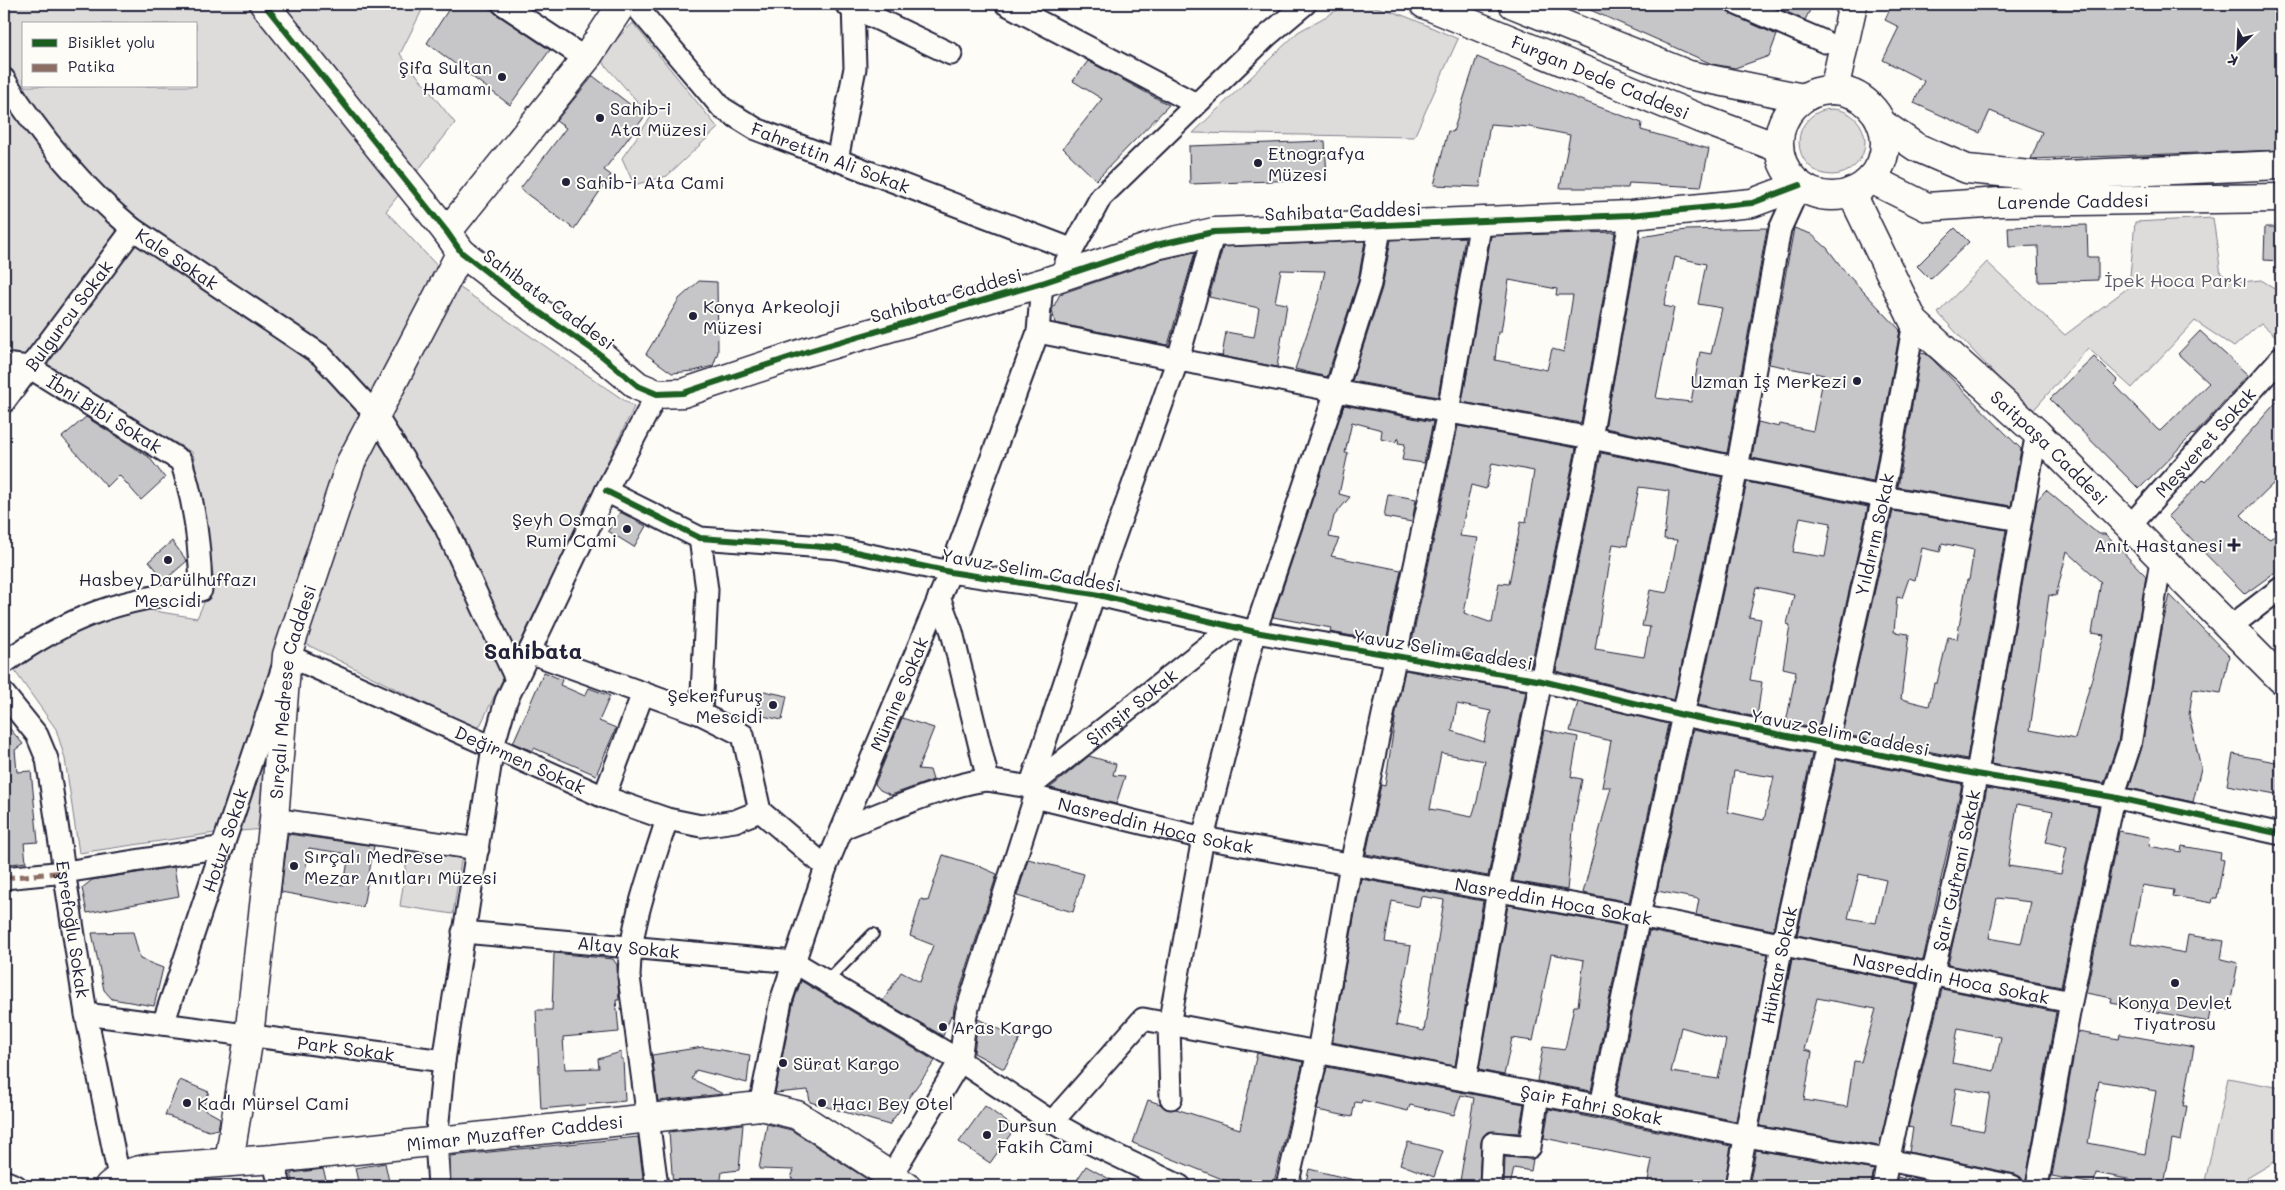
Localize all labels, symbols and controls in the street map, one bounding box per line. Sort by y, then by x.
legend [22,22,198,88]
north arrow [2212,22,2262,72]
street label: Furgan Dede Caddesi [1508,30,1693,125]
text: Bisiklet yolu [68,32,155,52]
text: K [2224,50,2241,71]
place label: Şifa Sultan Hamamı [399,55,492,100]
text: Patika [68,56,115,76]
marker: Şifa Sultan Hamamı [496,71,508,83]
place label: Sahib-i Ata Müzesi [610,96,707,141]
marker: Sahib-i Ata Müzesi [594,112,606,124]
street label: Fahrettin Ali Sokak [748,116,913,199]
place label: Etnografya Müzesi [1268,141,1365,186]
marker: Etnografya Müzesi [1252,157,1264,169]
place label: Sahib-i Ata Cami [576,170,725,194]
marker: Sahib-i Ata Cami [560,176,572,188]
street label: Larende Caddesi [1997,188,2149,214]
street label: Sahibata Caddesi [1264,196,1422,226]
street label: Kale Sokak [131,222,223,295]
street label: Sahibata Caddesi [478,243,620,355]
street label: Bulgurcu Sokak [19,255,118,376]
street label: Sahibata Caddesi [867,262,1025,328]
park label: İpek Hoca Parkı [2105,268,2247,292]
place label: Konya Arkeoloji Müzesi [703,294,841,339]
marker: Konya Arkeoloji Müzesi [687,310,699,322]
street label: İbni Bibi Sokak [42,369,167,458]
place label: Uzman İş Merkezi [1691,369,1847,393]
marker: Uzman İş Merkezi [1851,375,1863,387]
street label: Meşveret Sokak [2149,382,2261,502]
street label: Saitpaşa Caddesi [1985,385,2113,510]
street label: Yıldırım Sokak [1849,471,1899,598]
place label: Şeyh Osman Rumi Cami [512,507,617,552]
marker: Şeyh Osman Rumi Cami [621,523,633,535]
place label: Anıt Hastanesi [2094,533,2223,557]
marker: Anıt Hastanesi [2227,538,2241,552]
street label: Yavuz Selim Caddesi [939,542,1123,598]
marker: Hasbey Darülhuffazı Mescidi [162,554,174,566]
place label: Hasbey Darülhuffazı Mescidi [79,567,257,612]
street label: Sırçalı Medrese Caddesi [264,582,321,800]
street label: Yavuz Selim Caddesi [1351,623,1535,675]
street label: Mümine Sokak [864,633,933,755]
district label: Sahibata [484,636,582,665]
street label: Şimşir Sokak [1081,663,1182,750]
place label: Şekerfuruş Mescidi [668,683,763,728]
marker: Şekerfuruş Mescidi [767,699,779,711]
street label: Yavuz Selim Caddesi [1748,703,1932,761]
street label: Değirmen Sokak [451,720,590,799]
street label: Hotuz Sokak [196,785,253,895]
street label: Şair Gufrani Sokak [1927,788,1985,954]
street label: Nasreddin Hoca Sokak [1056,791,1255,859]
place label: Sırçalı Medrese Mezar Anıtları Müzesi [304,844,497,889]
street label: Eşrefoğlu Sokak [51,859,95,1000]
marker: Sırçalı Medrese Mezar Anıtları Müzesi [288,860,300,872]
street label: Nasreddin Hoca Sokak [1453,871,1654,930]
street label: Hünkar Sokak [1755,904,1802,1026]
street label: Altay Sokak [576,930,680,964]
street label: Nasreddin Hoca Sokak [1851,947,2051,1009]
marker: Konya Devlet Tiyatrosu [2169,977,2181,989]
place label: Konya Devlet Tiyatrosu [2118,990,2232,1035]
place label: Aras Kargo [953,1015,1053,1039]
marker: Aras Kargo [937,1021,949,1033]
street label: Park Sokak [296,1030,396,1066]
place label: Sürat Kargo [793,1051,900,1075]
marker: Sürat Kargo [777,1057,789,1069]
street label: Şair Fahri Sokak [1518,1079,1665,1130]
place label: Kadı Mürsel Cami [197,1091,349,1115]
place label: Hacı Bey Otel [832,1091,953,1115]
marker: Kadı Mürsel Cami [181,1097,193,1109]
marker: Hacı Bey Otel [816,1097,828,1109]
street label: Mimar Muzaffer Caddesi [405,1109,625,1156]
place label: Dursun Fakih Cami [997,1113,1093,1158]
marker: Dursun Fakih Cami [981,1129,993,1141]

